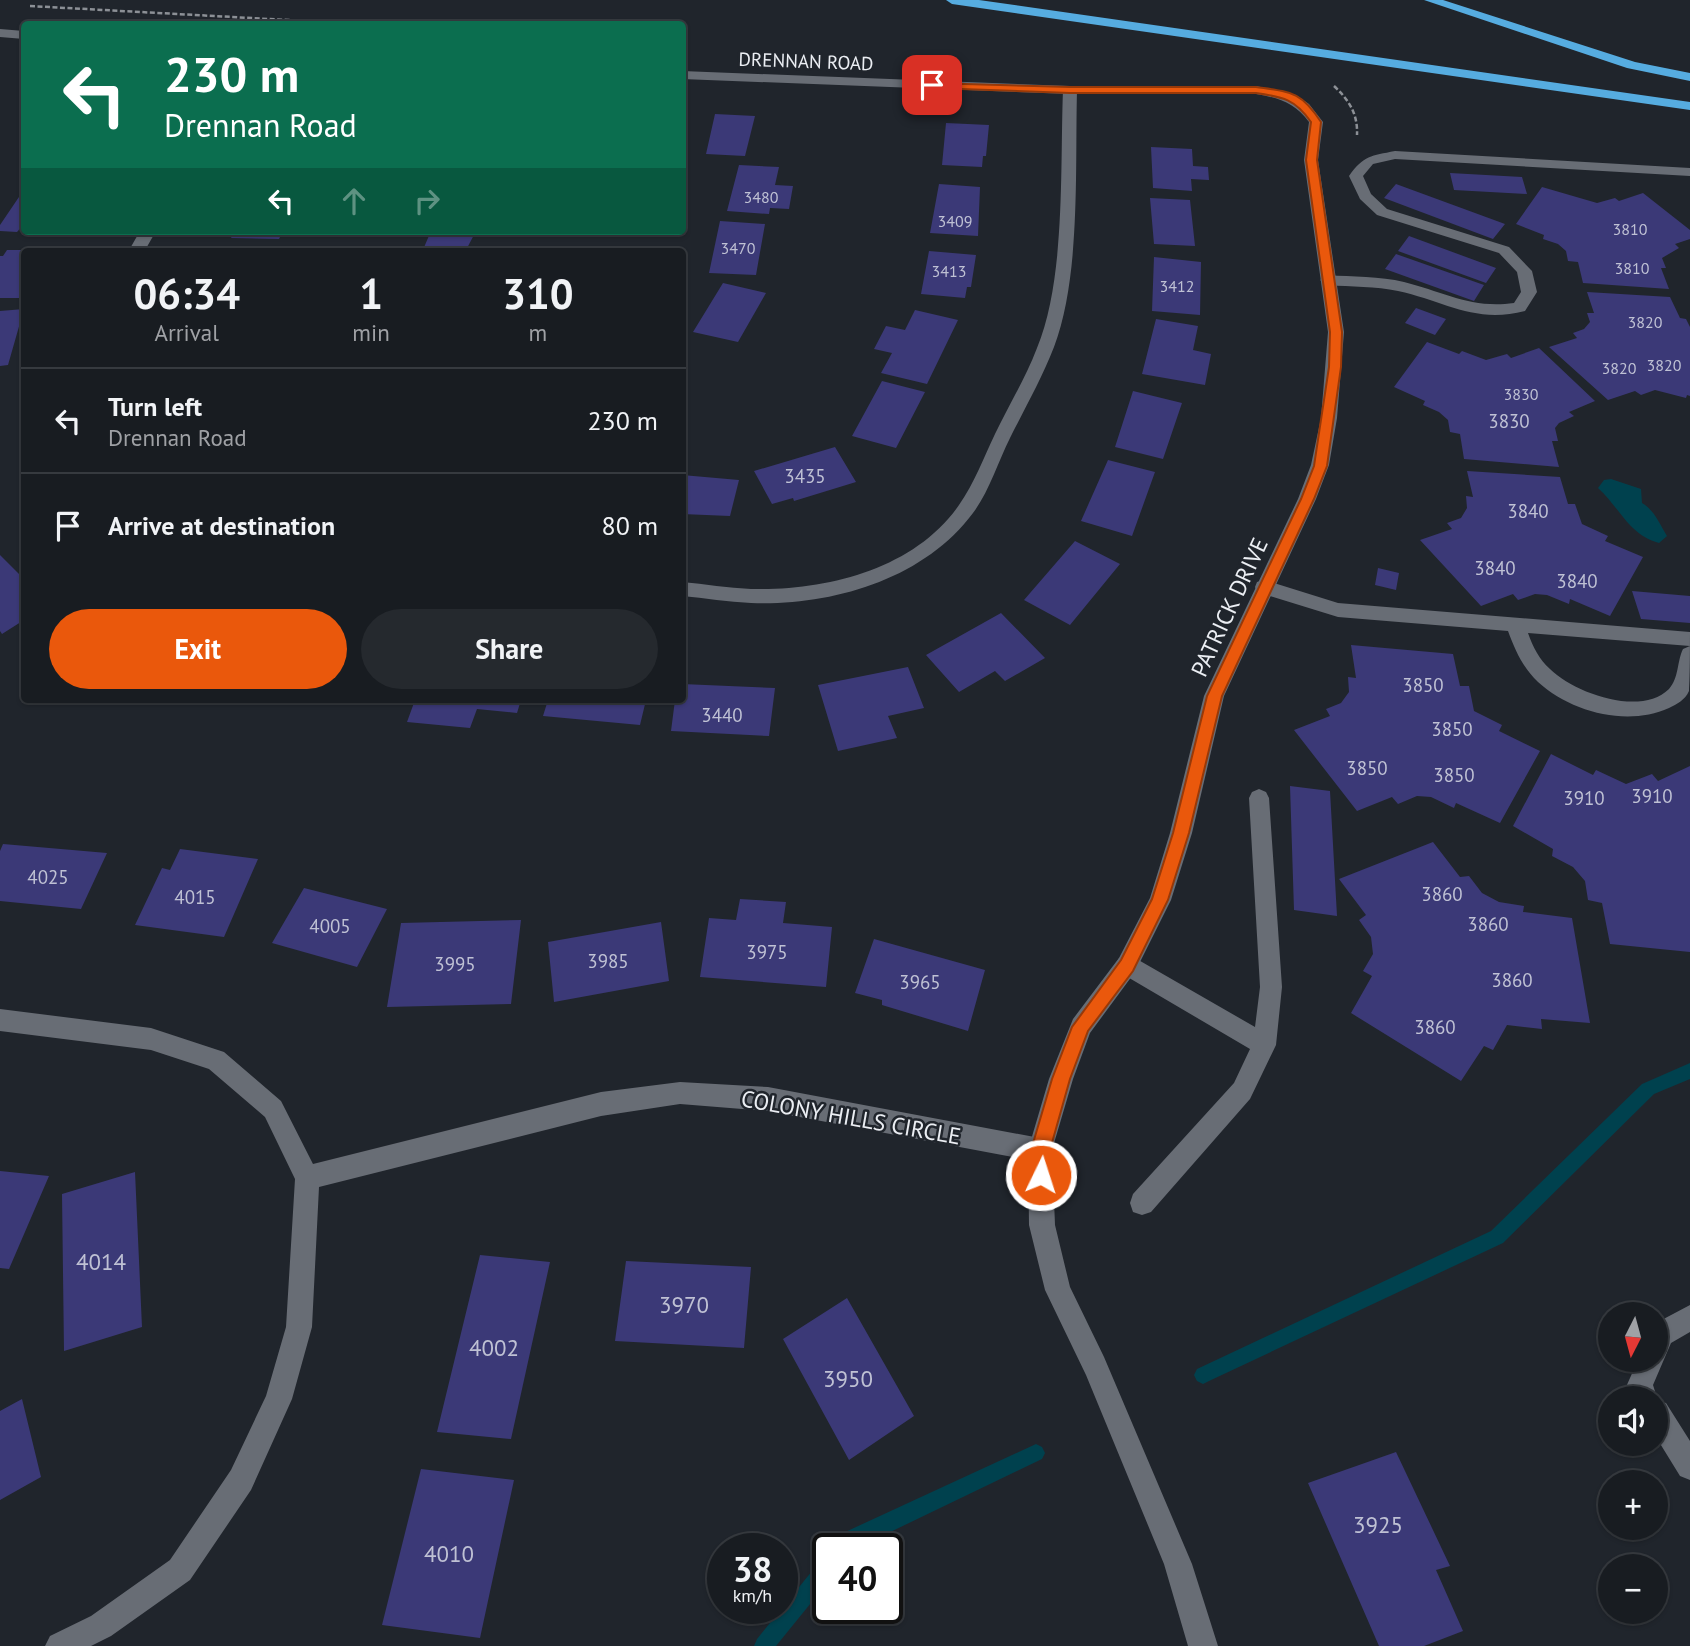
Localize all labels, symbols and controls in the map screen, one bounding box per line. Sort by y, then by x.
text: 230 m [164,42,299,106]
street label: DRENNAN ROAD [738,47,874,75]
icon: left [49,49,140,140]
pin [902,55,962,115]
icon: arrive [913,66,951,104]
text: Drennan Road [164,104,357,146]
icon: left [262,182,300,220]
icon: ahead [335,182,373,220]
icon: right [408,182,446,220]
house number: 3480 [744,187,779,207]
house number: 3409 [938,211,972,231]
house number: 3810 [1613,219,1648,239]
house number: 3470 [721,238,756,258]
house number: 3810 [1615,258,1650,278]
house number: 3413 [932,261,966,281]
text: 06:34 [133,266,240,321]
text: 1 [359,266,383,321]
text: 310 [502,266,574,321]
house number: 3412 [1160,276,1194,296]
house number: 3820 [1628,312,1663,332]
text: Arrival [154,318,219,347]
text: min [352,318,390,347]
text: m [529,318,547,347]
house number: 3820 [1647,355,1682,375]
house number: 3820 [1602,358,1637,378]
house number: 3830 [1504,384,1539,404]
text: Turn left [108,390,202,423]
icon: left [49,402,87,440]
text: 230 m [587,404,658,437]
house number: 3830 [1488,409,1530,433]
text: Drennan Road [108,423,247,452]
house number: 3435 [784,464,826,488]
house number: 3840 [1507,499,1549,523]
icon: arrive [49,507,87,545]
text: Arrive at destination [108,509,335,542]
text: 80 m [602,509,658,542]
street label: PATRICK DRIVE [1184,533,1274,681]
house number: 3840 [1474,556,1516,580]
house number: 3840 [1556,569,1598,593]
button: Exit [49,609,347,689]
button: Share [361,609,658,689]
house number: 3850 [1402,673,1444,697]
house number: 3440 [701,703,743,727]
house number: 3850 [1431,717,1473,741]
house number: 3850 [1346,756,1388,780]
house number: 3850 [1433,763,1475,787]
house number: 3910 [1631,784,1673,808]
house number: 3910 [1563,786,1605,810]
house number: 4025 [27,865,69,889]
house number: 3860 [1421,882,1463,906]
house number: 4015 [174,885,216,909]
house number: 3860 [1467,912,1509,936]
house number: 4005 [309,914,351,938]
house number: 3975 [746,940,788,964]
house number: 3985 [587,949,629,973]
house number: 3995 [434,952,476,976]
house number: 3860 [1491,968,1533,992]
house number: 3965 [899,970,941,994]
house number: 3860 [1414,1015,1456,1039]
street label: COLONY HILLS CIRCLE [739,1083,963,1151]
position arrow [1004,1138,1078,1212]
house number: 4014 [76,1247,127,1276]
house number: 3970 [659,1290,709,1319]
north arrow [1598,1302,1668,1372]
map controls [1598,1302,1668,1624]
house number: 4002 [469,1333,519,1362]
house number: 3950 [823,1364,873,1393]
button: sound [1598,1386,1668,1456]
button: + [1598,1470,1668,1540]
house number: 3925 [1353,1510,1403,1539]
speed limit sign: 40 [812,1533,903,1624]
house number: 4010 [424,1539,474,1568]
text: 38 [733,1546,772,1592]
button: − [1598,1554,1668,1624]
text: km/h [733,1584,772,1607]

